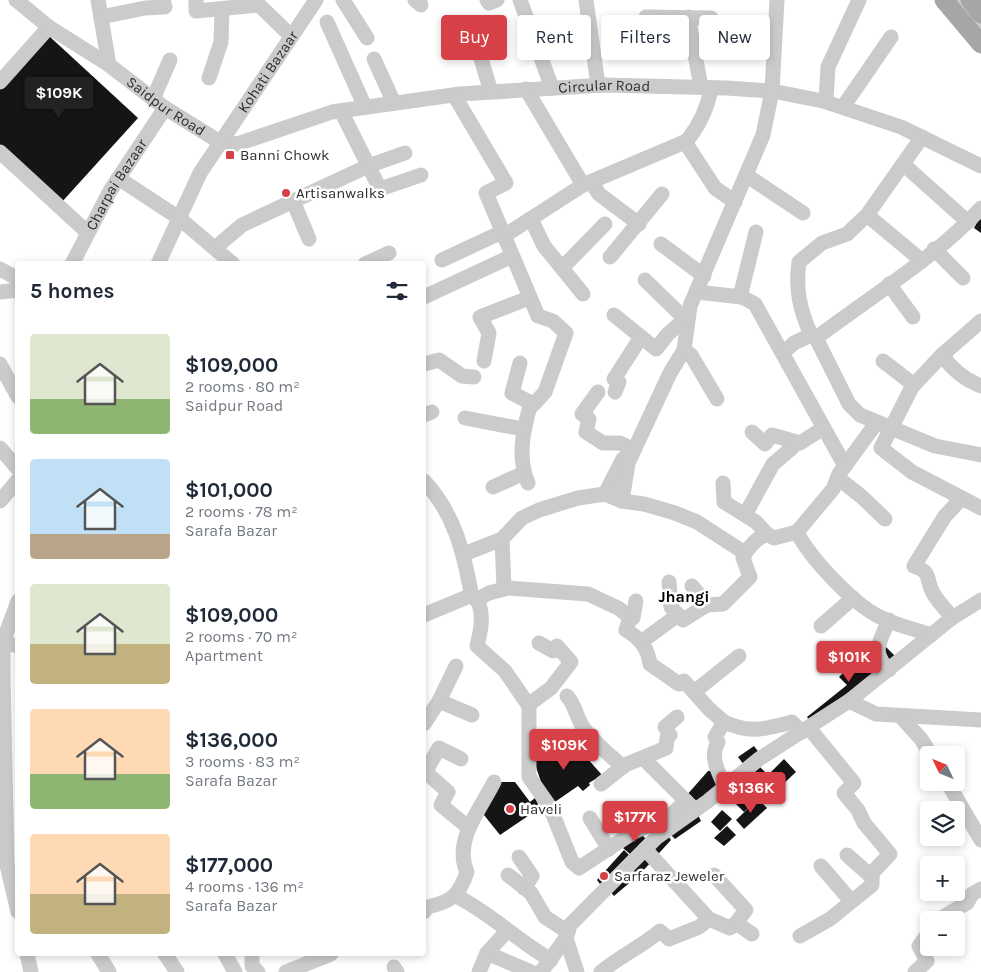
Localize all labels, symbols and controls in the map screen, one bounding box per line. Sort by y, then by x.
chip: Buy [441,15,507,60]
chip: Rent [517,15,591,60]
chip: Filters [601,15,689,60]
chip: New [699,15,770,60]
street label: Kohati Bazaar [234,27,302,116]
street label: Saidpur Road [123,73,209,140]
pin: $109K [24,76,94,119]
street label: Circular Road [558,76,650,97]
text: $109K [35,83,83,102]
street label: Charpai Bazaar [82,135,151,233]
place label: Banni Chowk [240,146,329,164]
marker: Banni Chowk [224,149,236,161]
place label: Artisanwalks [296,184,385,202]
marker: Artisanwalks [280,187,292,199]
icon: filters [383,277,411,305]
text: 5 homes [30,279,115,303]
text: $109,000 [185,353,278,377]
icon: home [70,354,130,414]
text: 2 rooms · 80 m² [185,377,300,396]
text: Saidpur Road [185,396,283,415]
text: $101,000 [185,478,273,502]
icon: home [70,479,130,539]
text: 2 rooms · 78 m² [185,502,298,521]
text: Sarafa Bazar [185,521,277,540]
district label: Jhangi [659,587,709,606]
text: $109,000 [185,603,278,627]
icon: home [70,604,130,664]
text: 2 rooms · 70 m² [185,627,297,646]
pin: $101K [814,640,884,683]
text: Apartment [185,646,263,665]
text: $101K [827,647,871,666]
text: $136,000 [185,728,278,752]
pin: $109K [529,728,599,771]
icon: home [70,729,130,789]
text: $109K [540,735,588,754]
north arrow [920,746,965,791]
map controls [920,746,965,956]
text: 3 rooms · 83 m² [185,752,300,771]
text: Sarafa Bazar [185,771,277,790]
pin: $136K [716,772,786,814]
text: $136K [728,778,774,797]
place label: Haveli [520,800,562,818]
pin: $177K [600,800,670,843]
button: layers [920,801,965,846]
marker: Haveli [504,803,516,815]
text: $177K [613,807,657,826]
text: $177,000 [185,853,273,877]
icon: home [70,854,130,914]
button: + [920,856,965,901]
place label: Sarfaraz Jeweler [614,867,725,885]
marker: Sarfaraz Jeweler [598,870,610,882]
text: 4 rooms · 136 m² [185,877,304,896]
text: Sarafa Bazar [185,896,277,915]
button: − [920,911,965,956]

